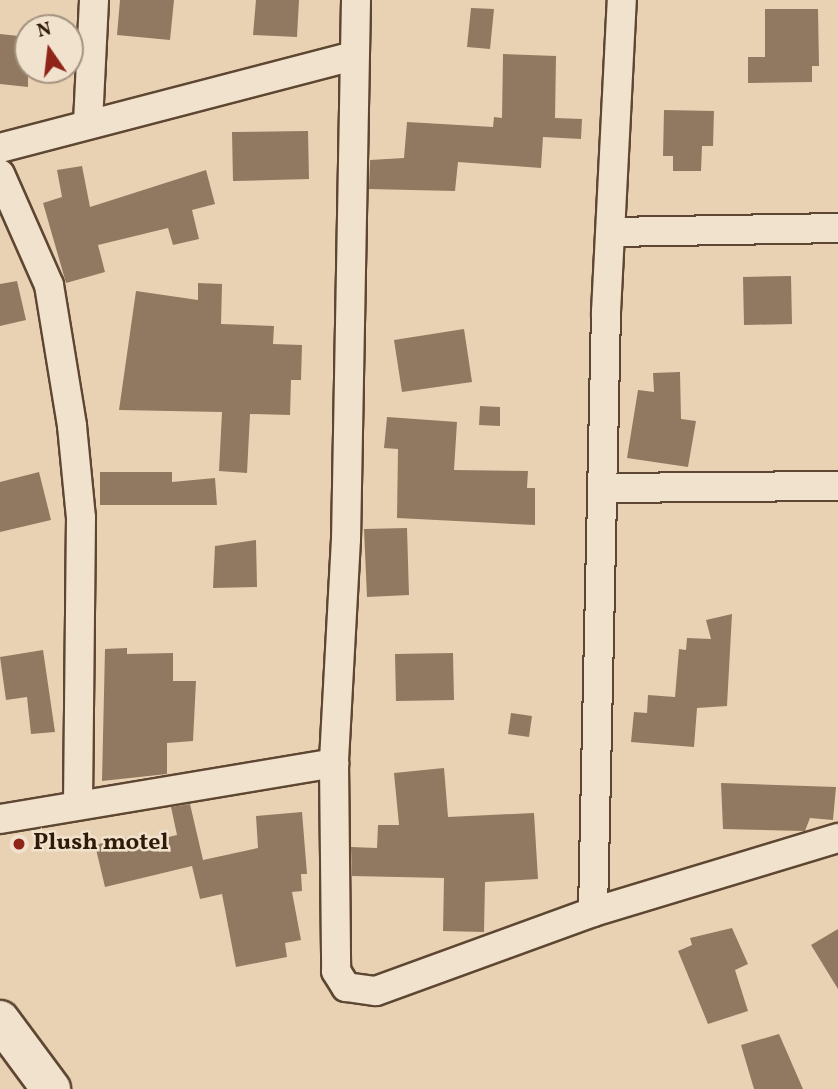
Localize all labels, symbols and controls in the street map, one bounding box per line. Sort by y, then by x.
north arrow [14,14,84,84]
text: N [35,16,54,45]
place label: Plush motel [33,830,169,858]
marker: Plush motel [11,836,27,852]

